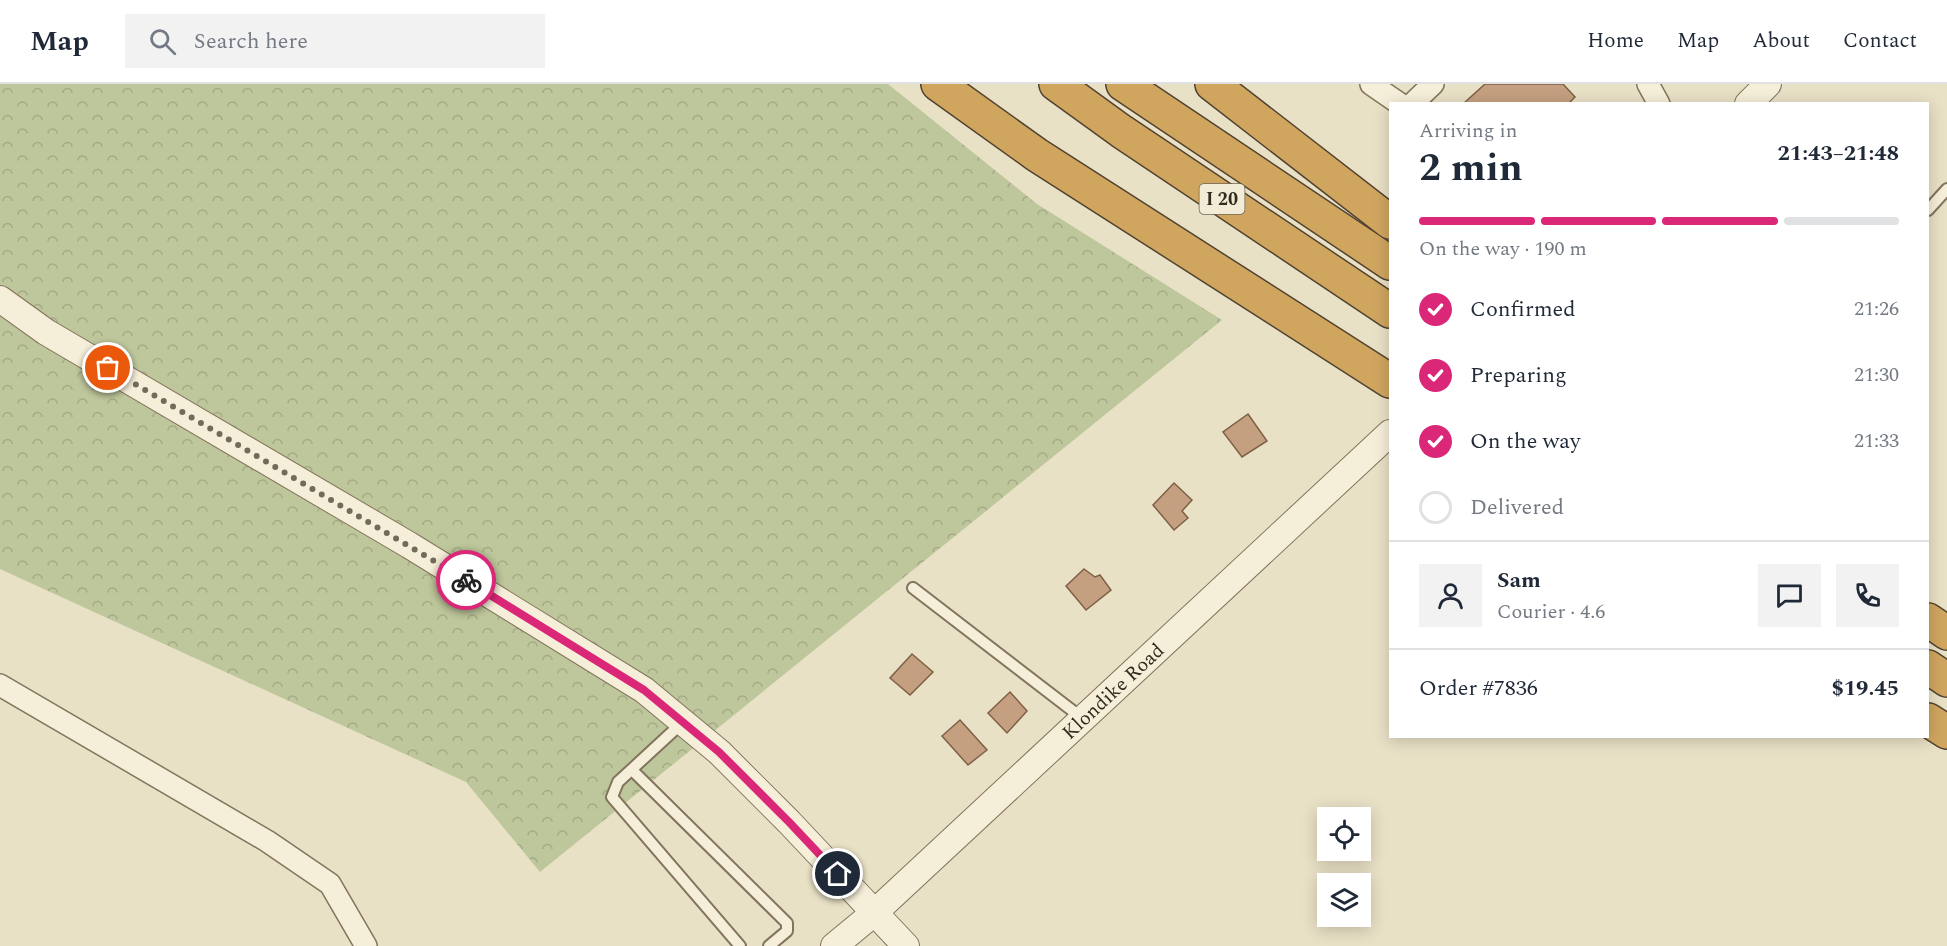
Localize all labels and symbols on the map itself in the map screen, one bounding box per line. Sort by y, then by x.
road number: I 20 [1200,184,1244,214]
pin [82,342,133,393]
courier [436,550,496,610]
street label: Klondike Road [1056,636,1171,747]
pin [812,848,863,899]

